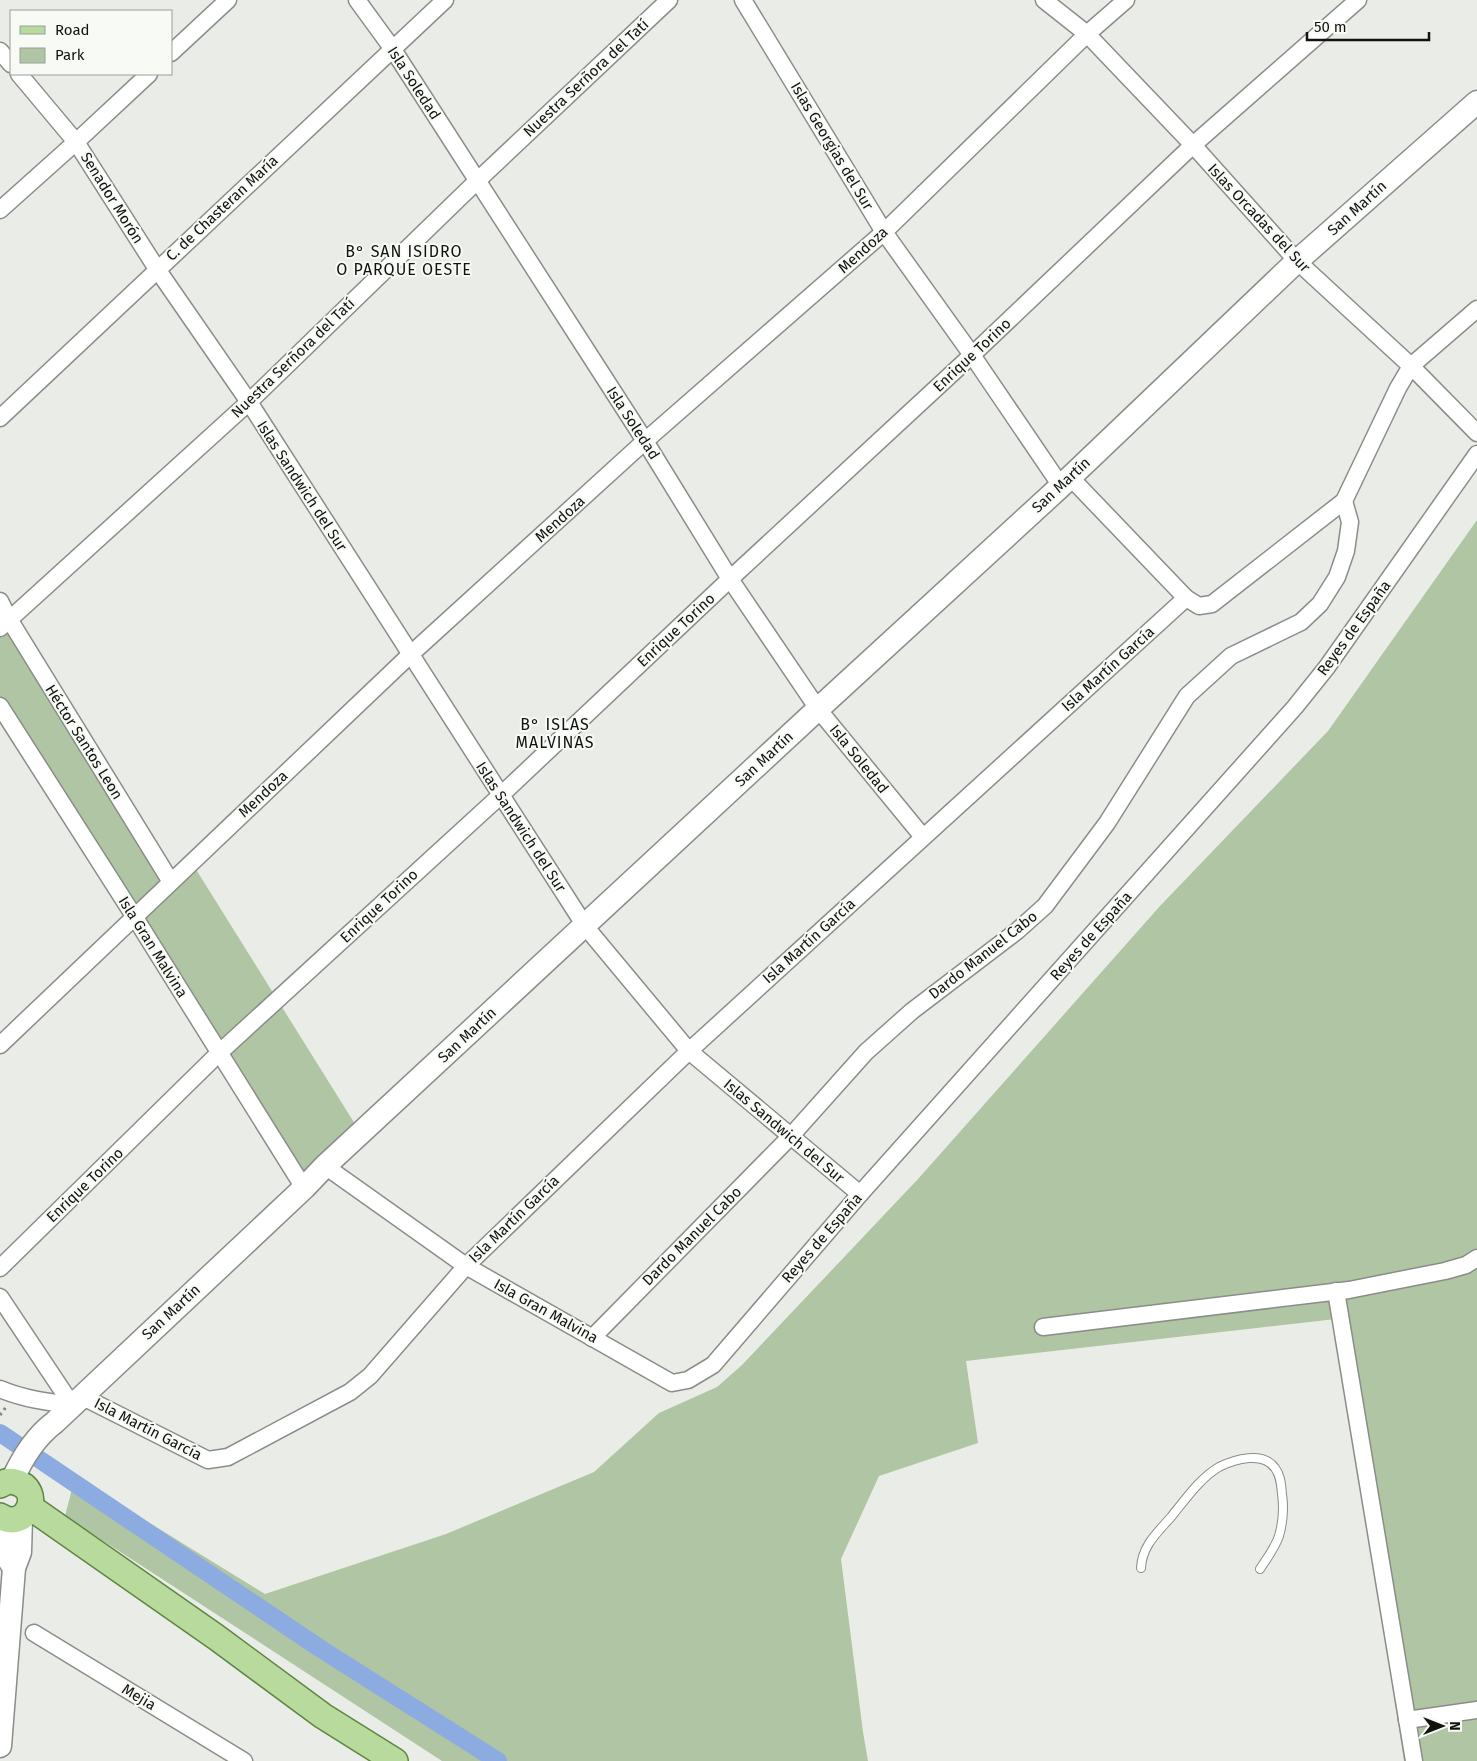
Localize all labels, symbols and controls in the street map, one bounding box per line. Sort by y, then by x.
legend [10,10,172,75]
scale bar [1307,10,1430,42]
street label: Nuestra Serñora del Tatí [520,15,652,141]
text: 50 m [1314,18,1347,36]
text: Road [55,21,90,39]
street label: Isla Soledad [384,43,444,123]
text: Park [55,46,85,64]
street label: Islas Georgias del Sur [787,79,877,213]
street label: Senador Morón [77,149,147,247]
street label: C. de Chasteran María [162,151,282,265]
street label: Islas Orcadas del Sur [1204,160,1314,276]
street label: San Martín [1324,177,1390,239]
street label: Mendoza [834,223,892,277]
district label: B° SAN ISIDRO O PARQUE OESTE [336,242,472,279]
street label: Nuestra Serñora del Tatí [228,294,358,422]
street label: Enrique Torino [929,314,1015,396]
street label: Isla Soledad [603,383,663,463]
street label: Islas Sandwich del Sur [253,417,351,555]
street label: San Martín [1028,453,1094,517]
street label: Mendoza [531,492,589,546]
street label: Reyes de España [1313,577,1395,679]
street label: Enrique Torino [633,589,719,671]
street label: Isla Martín García [1058,623,1158,715]
street label: Héctor Santos Leon [41,681,127,803]
district label: B° ISLAS MALVINAS [516,715,594,752]
street label: Isla Soledad [826,721,892,797]
street label: San Martín [731,727,797,791]
street label: Islas Sandwich del Sur [472,758,570,896]
street label: Mendoza [235,767,291,821]
street label: Enrique Torino [336,865,422,947]
street label: Reyes de España [1046,888,1136,984]
street label: Isla Gran Malvina [115,893,191,1001]
street label: Isla Martín García [759,895,859,987]
street label: Dardo Manuel Cabo [925,907,1041,1003]
street label: San Martín [434,1003,500,1067]
street label: Islas Sandwich del Sur [720,1075,848,1187]
street label: Enrique Torino [43,1144,127,1226]
street label: Isla Martín García [465,1171,563,1267]
street label: Dardo Manuel Cabo [639,1183,745,1289]
street label: Reyes de España [778,1189,866,1287]
street label: Isla Gran Malvina [491,1275,601,1347]
street label: San Martín [138,1280,204,1344]
street label: Isla Martín García [91,1394,205,1464]
street label: Mejia [119,1680,159,1714]
north arrow [1417,1701,1467,1751]
text: N [1446,1721,1463,1731]

